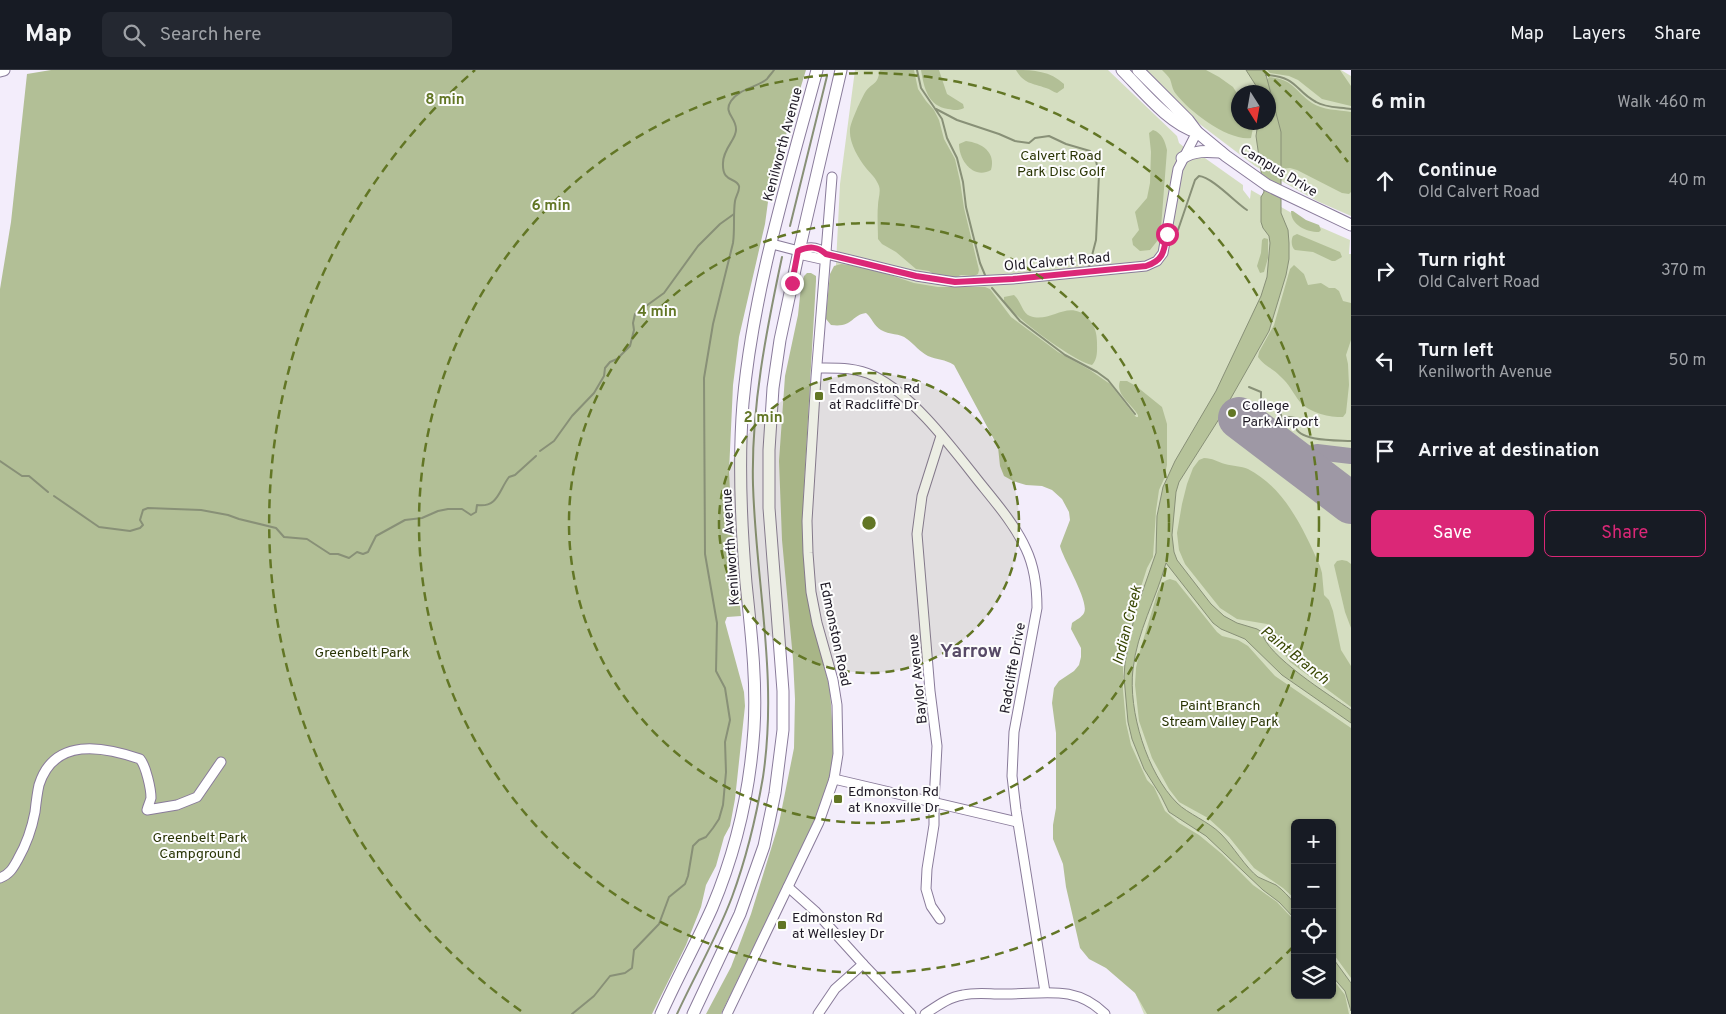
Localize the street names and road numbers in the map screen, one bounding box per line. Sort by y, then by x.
street label: Kenilworth Avenue [760,86,807,203]
street label: Campus Drive [1236,141,1320,201]
street label: Old Calvert Road [1003,249,1111,276]
street label: Kenilworth Avenue [719,488,744,606]
street label: Edmonston Road [815,581,854,688]
street label: Radcliffe Drive [997,621,1030,715]
street label: Baylor Avenue [905,633,932,725]

